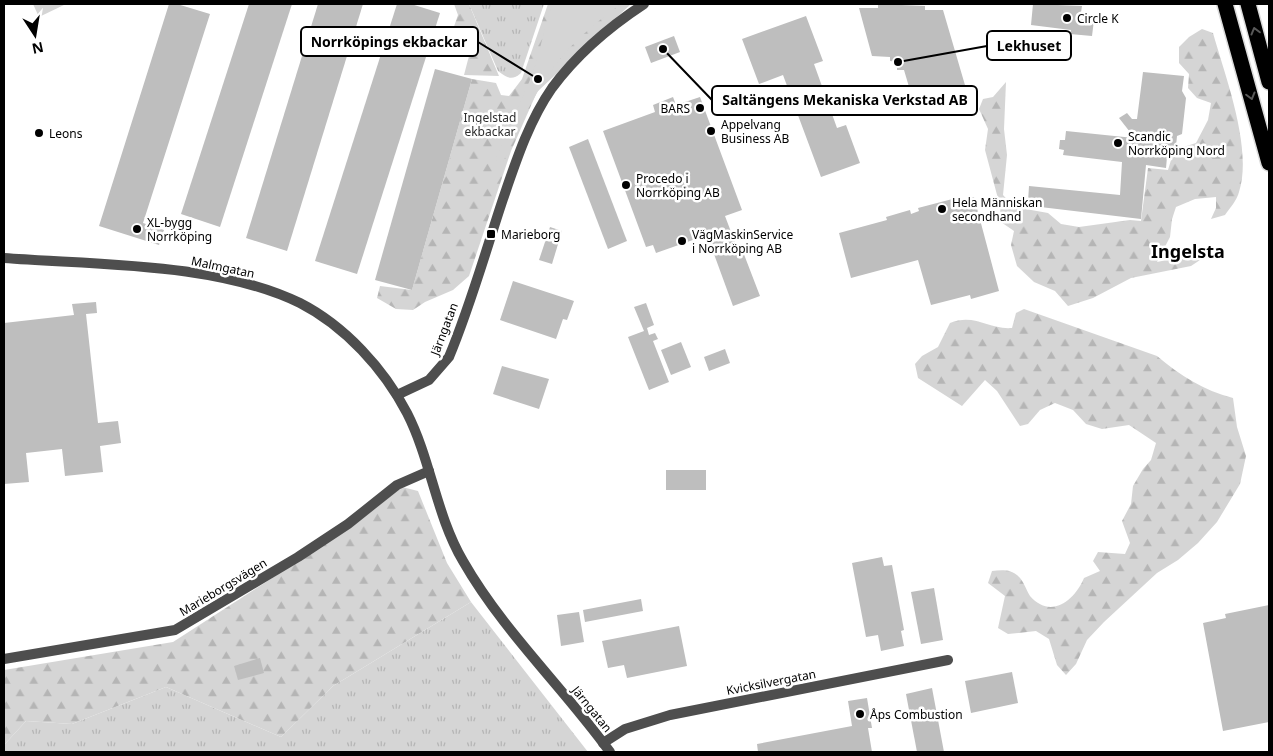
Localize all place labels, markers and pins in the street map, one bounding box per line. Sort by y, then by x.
place label: Circle K [1077,10,1119,27]
marker: Circle K [1061,12,1073,24]
callout: Norrköpings ekbackar [301,27,478,56]
callout: Lekhuset [987,31,1071,60]
callout: Saltängens Mekaniska Verkstad AB [712,86,977,115]
place label: BARS [660,100,690,117]
marker: BARS [694,102,706,114]
place label: Appelvang Business AB [721,116,790,147]
place label: Leons [49,125,83,142]
marker: Appelvang Business AB [705,125,717,137]
marker: Leons [33,127,45,139]
place label: Scandic Norrköping Nord [1128,128,1225,159]
marker: Scandic Norrköping Nord [1112,137,1124,149]
place label: Procedo i Norrköping AB [636,170,720,201]
marker: Procedo i Norrköping AB [620,179,632,191]
place label: Hela Människan secondhand [952,194,1042,225]
marker: Hela Människan secondhand [936,203,948,215]
place label: XL-bygg Norrköping [147,214,212,245]
marker: XL-bygg Norrköping [131,223,143,235]
place label: Marieborg [501,226,560,243]
place label: VägMaskinService i Norrköping AB [692,226,794,257]
marker: Marieborg [485,228,497,240]
marker: VägMaskinService i Norrköping AB [676,235,688,247]
place label: Åps Combustion [870,706,963,723]
marker: Åps Combustion [854,708,866,720]

